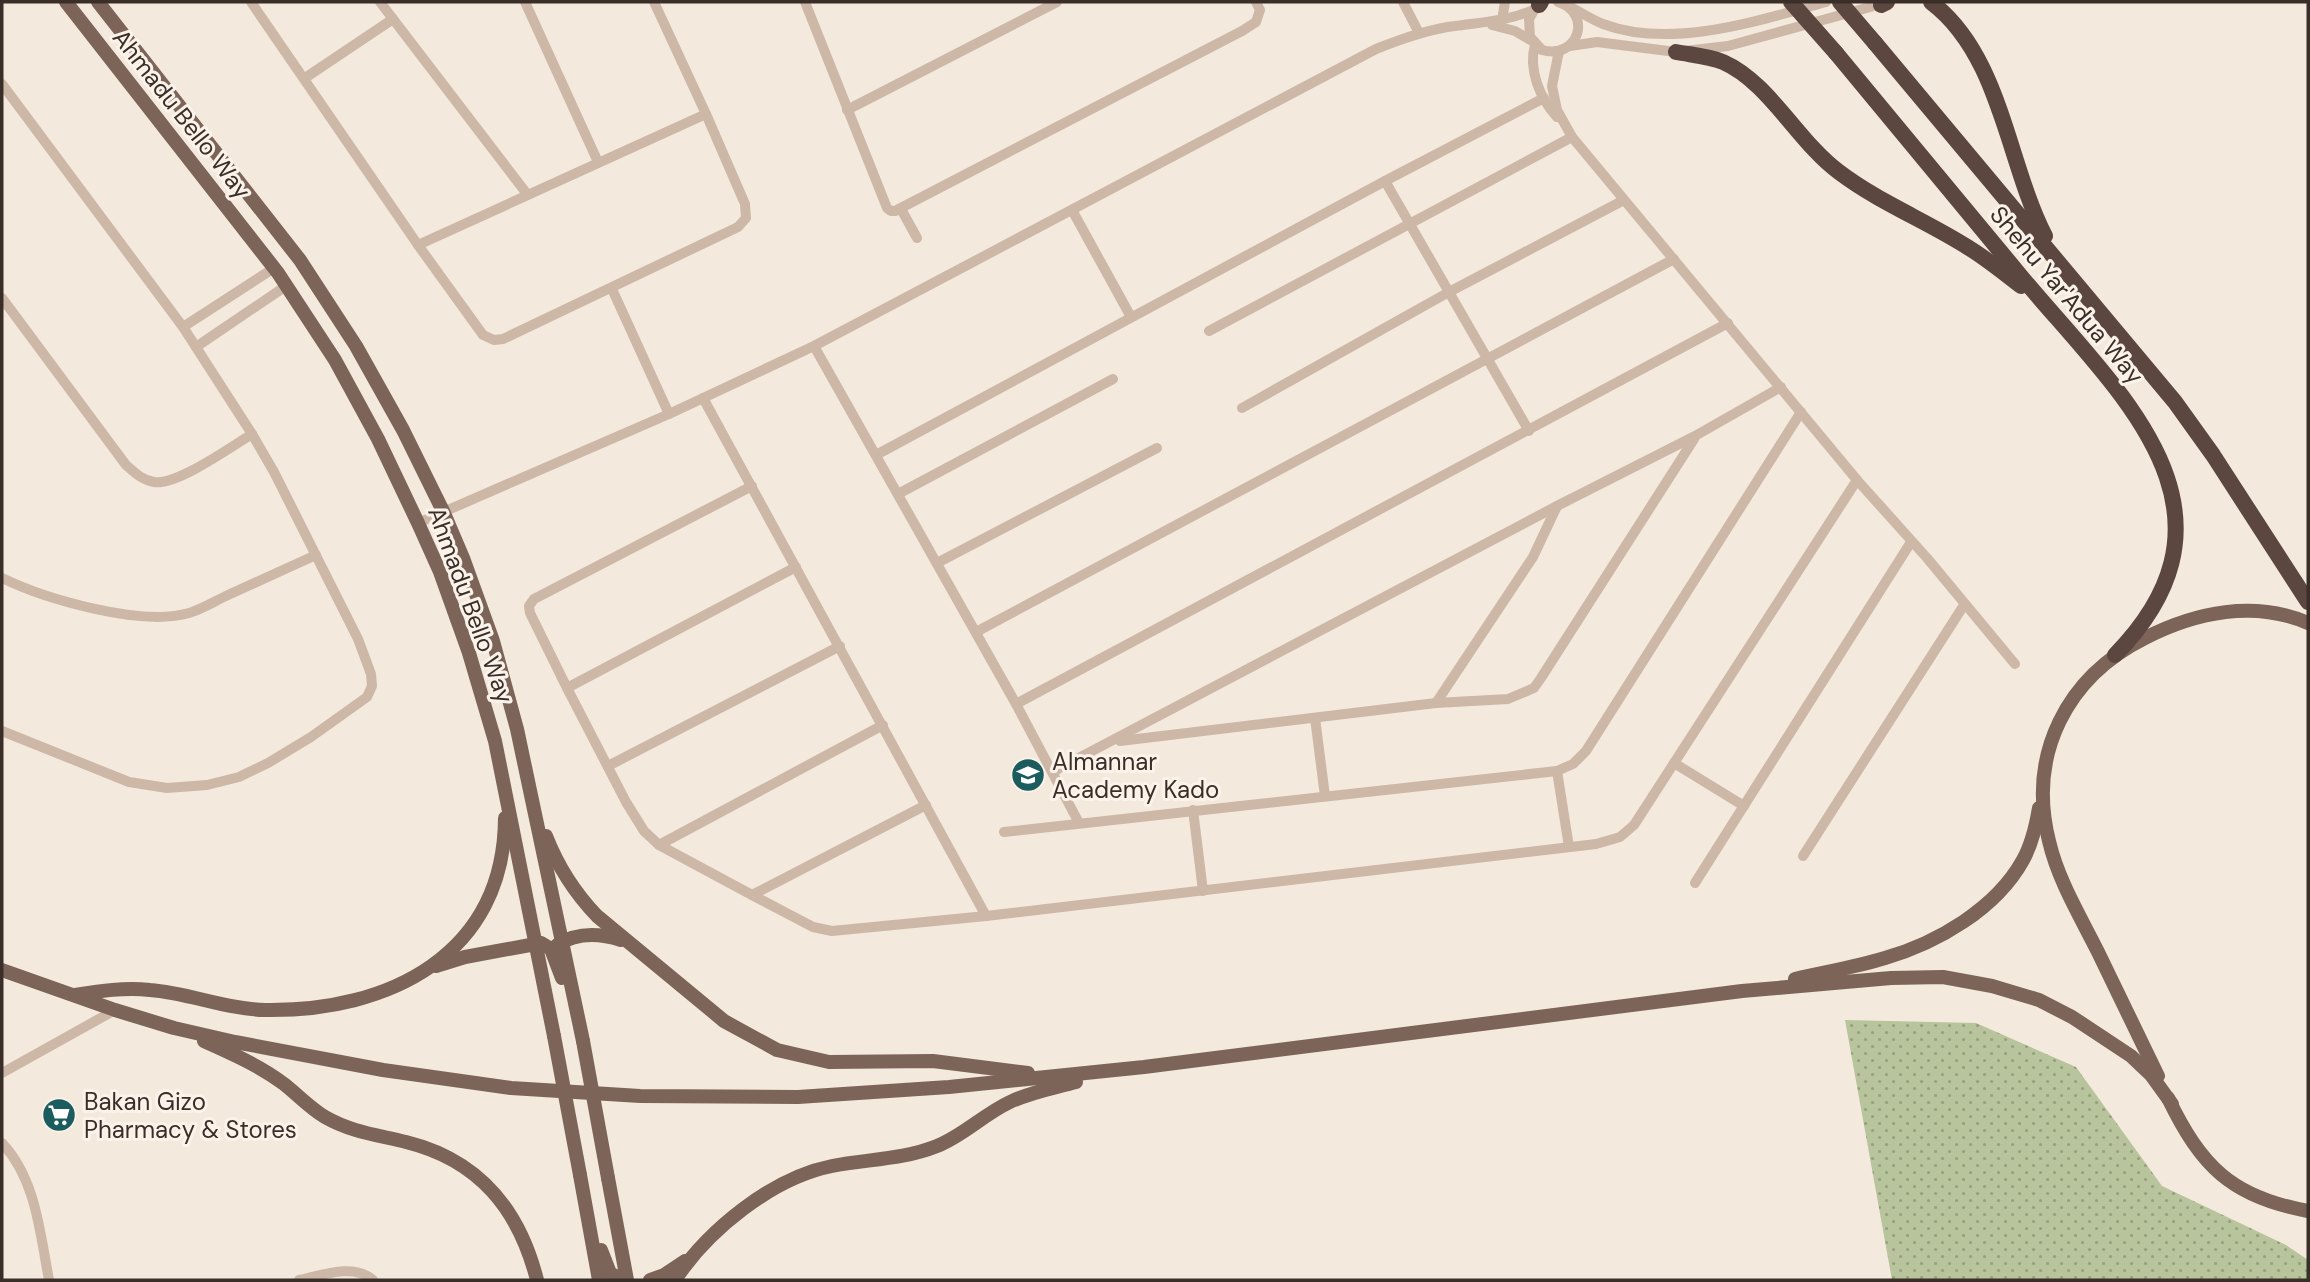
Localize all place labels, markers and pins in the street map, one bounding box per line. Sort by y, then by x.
place label: Almannar Academy Kado [1052,746,1219,805]
school or university icon: Almannar Academy Kado [1009,756,1047,794]
place label: Bakan Gizo Pharmacy & Stores [84,1086,297,1145]
supermarket icon: Bakan Gizo Pharmacy & Stores [40,1096,78,1134]

